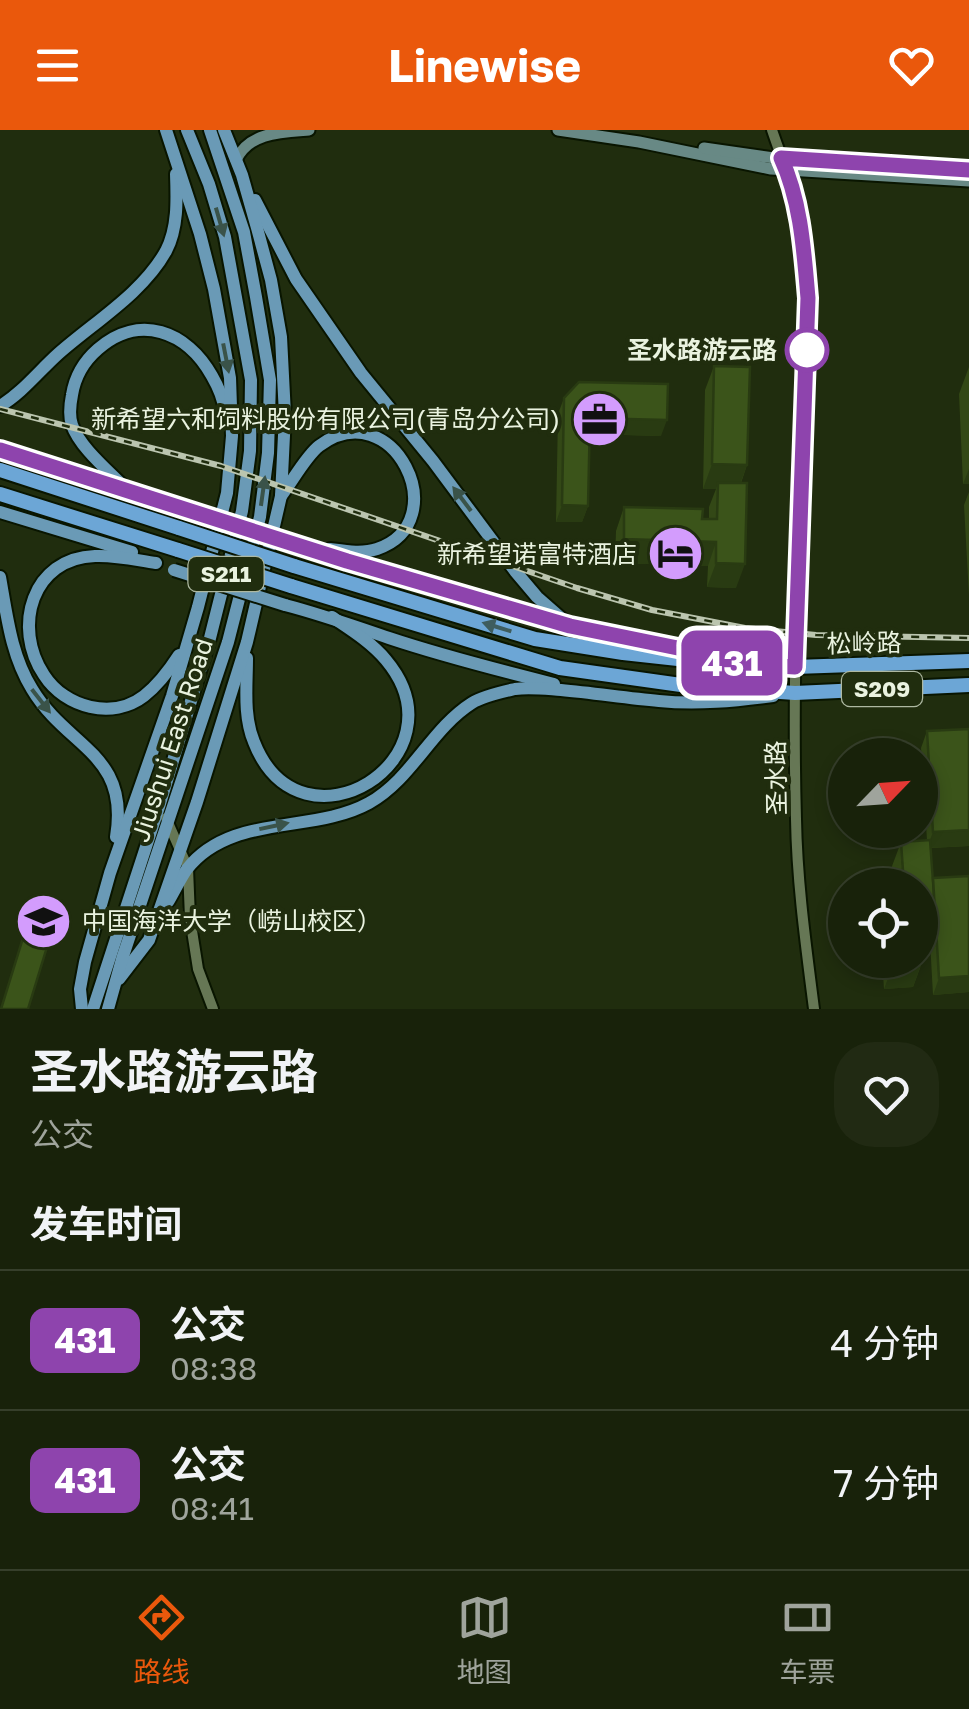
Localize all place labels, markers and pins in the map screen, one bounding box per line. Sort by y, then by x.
marker: 圣水路游云路 [786,329,828,371]
place label: 圣水路游云路 [627,334,777,365]
office icon: 新希望六和饲料股份有限公司(青岛分公司) [569,389,629,449]
place label: 新希望六和饲料股份有限公司(青岛分公司) [91,403,560,434]
hotel icon: 新希望诺富特酒店 [646,524,706,584]
place label: 新希望诺富特酒店 [437,538,637,569]
school or university icon: 中国海洋大学（崂山校区） [13,891,73,951]
place label: 中国海洋大学（崂山校区） [82,905,382,936]

